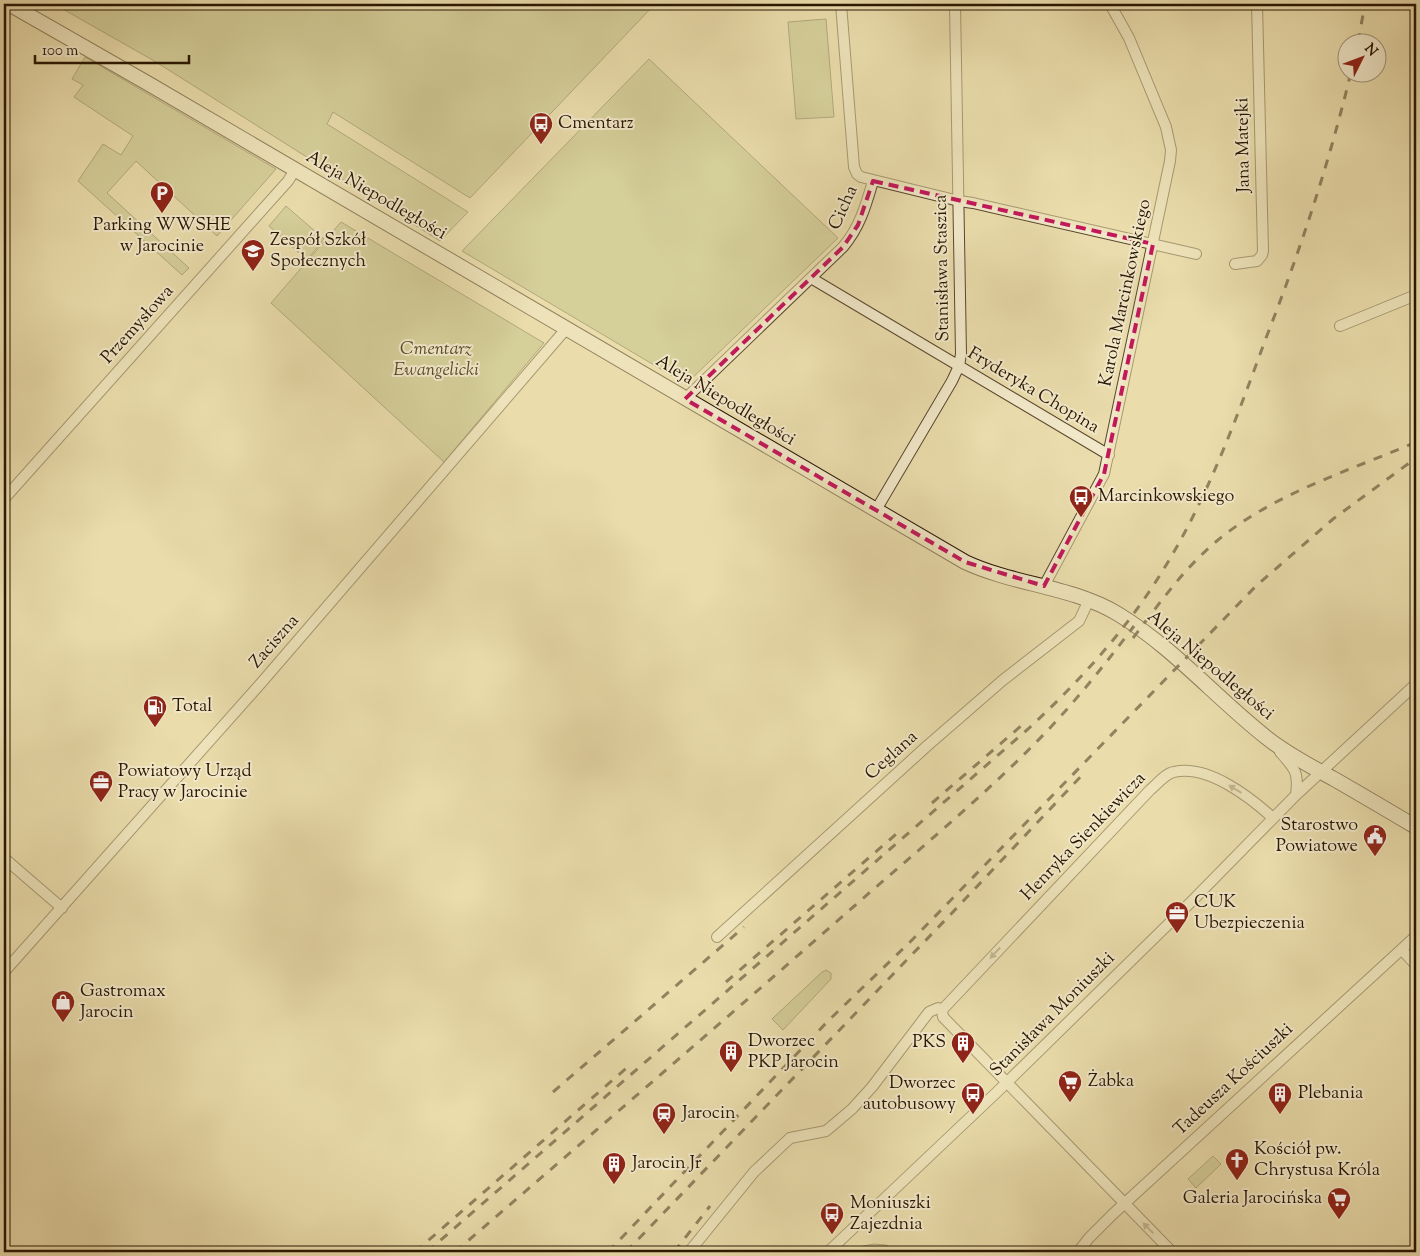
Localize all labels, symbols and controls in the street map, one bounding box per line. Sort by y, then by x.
scale bar [35,32,189,64]
north arrow [1338,32,1388,82]
text: N [1359,40,1381,61]
text: 100 m [42,41,79,62]
street label: Jana Matejki [1230,97,1258,194]
bus stop icon: Cmentarz [528,111,554,145]
place label: Cmentarz [558,111,634,137]
street label: Aleja Niepodległości [300,145,452,247]
parking icon: Parking WWSHE w Jarocinie [149,180,175,214]
street label: Cicha [823,182,865,234]
street label: Stanisława Staszica [929,194,957,342]
street label: Karola Marcinkowskiego [1093,197,1159,389]
place label: Parking WWSHE w Jarocinie [93,213,231,260]
place label: Zespół Szkół Społecznych [270,228,367,275]
school or university icon: Zespół Szkół Społecznych [240,238,266,272]
street label: Przemysłowa [95,280,181,370]
park label: Cmentarz Ewangelicki [393,337,479,384]
street label: Fryderyka Chopina [962,341,1104,441]
street label: Aleja Niepodległości [650,349,800,453]
bus stop icon: Marcinkowskiego [1068,484,1094,518]
place label: Marcinkowskiego [1098,484,1234,510]
street label: Aleja Niepodległości [1141,605,1279,727]
street label: Zaciszna [244,609,306,675]
fuel station icon: Total [142,694,168,728]
place label: Total [172,694,212,720]
street label: Ceglana [860,725,924,787]
place label: Powiatowy Urząd Pracy w Jarocinie [118,759,252,806]
street label: Henryka Sienkiewicza [1016,767,1152,907]
office icon: Powiatowy Urząd Pracy w Jarocinie [88,769,114,803]
one-way arrow [1229,784,1242,793]
place label: Starostwo Powiatowe [1276,813,1358,860]
public building icon: Starostwo Powiatowe [1362,823,1388,857]
place label: CUK Ubezpieczenia [1194,890,1305,937]
office icon: CUK Ubezpieczenia [1164,900,1190,934]
one-way arrow [989,946,1001,958]
street label: Stanisława Moniuszki [985,947,1121,1083]
place label: Gastromax Jarocin [79,979,166,1026]
shop icon: Gastromax Jarocin [50,989,76,1023]
street label: Tadeusza Kościuszki [1168,1018,1300,1142]
place label: Dworzec PKP Jarocin [748,1029,839,1076]
place label: PKS [912,1030,946,1056]
building icon: PKS [950,1030,976,1064]
building icon: Dworzec PKP Jarocin [718,1039,744,1073]
supermarket icon: Żabka [1057,1069,1083,1103]
place label: Żabka [1088,1069,1134,1095]
place label: Dworzec autobusowy [863,1071,956,1118]
bus stop icon: Dworzec autobusowy [960,1081,986,1115]
building icon: Plebania [1267,1081,1293,1115]
place label: Plebania [1298,1081,1363,1107]
station icon: Jarocin [651,1101,677,1135]
place label: Jarocin [681,1101,736,1127]
place label: Kościół pw. Chrystusa Króla [1254,1137,1380,1184]
church icon: Kościół pw. Chrystusa Króla [1224,1147,1250,1181]
building icon: Jarocin Jr [601,1151,627,1185]
place label: Jarocin Jr [631,1151,702,1177]
place label: Galeria Jarocińska [1183,1186,1322,1212]
supermarket icon: Galeria Jarocińska [1326,1186,1352,1220]
place label: Moniuszki Zajezdnia [850,1191,931,1238]
bus stop icon: Moniuszki Zajezdnia [819,1201,845,1235]
one-way arrow [1142,1223,1154,1235]

